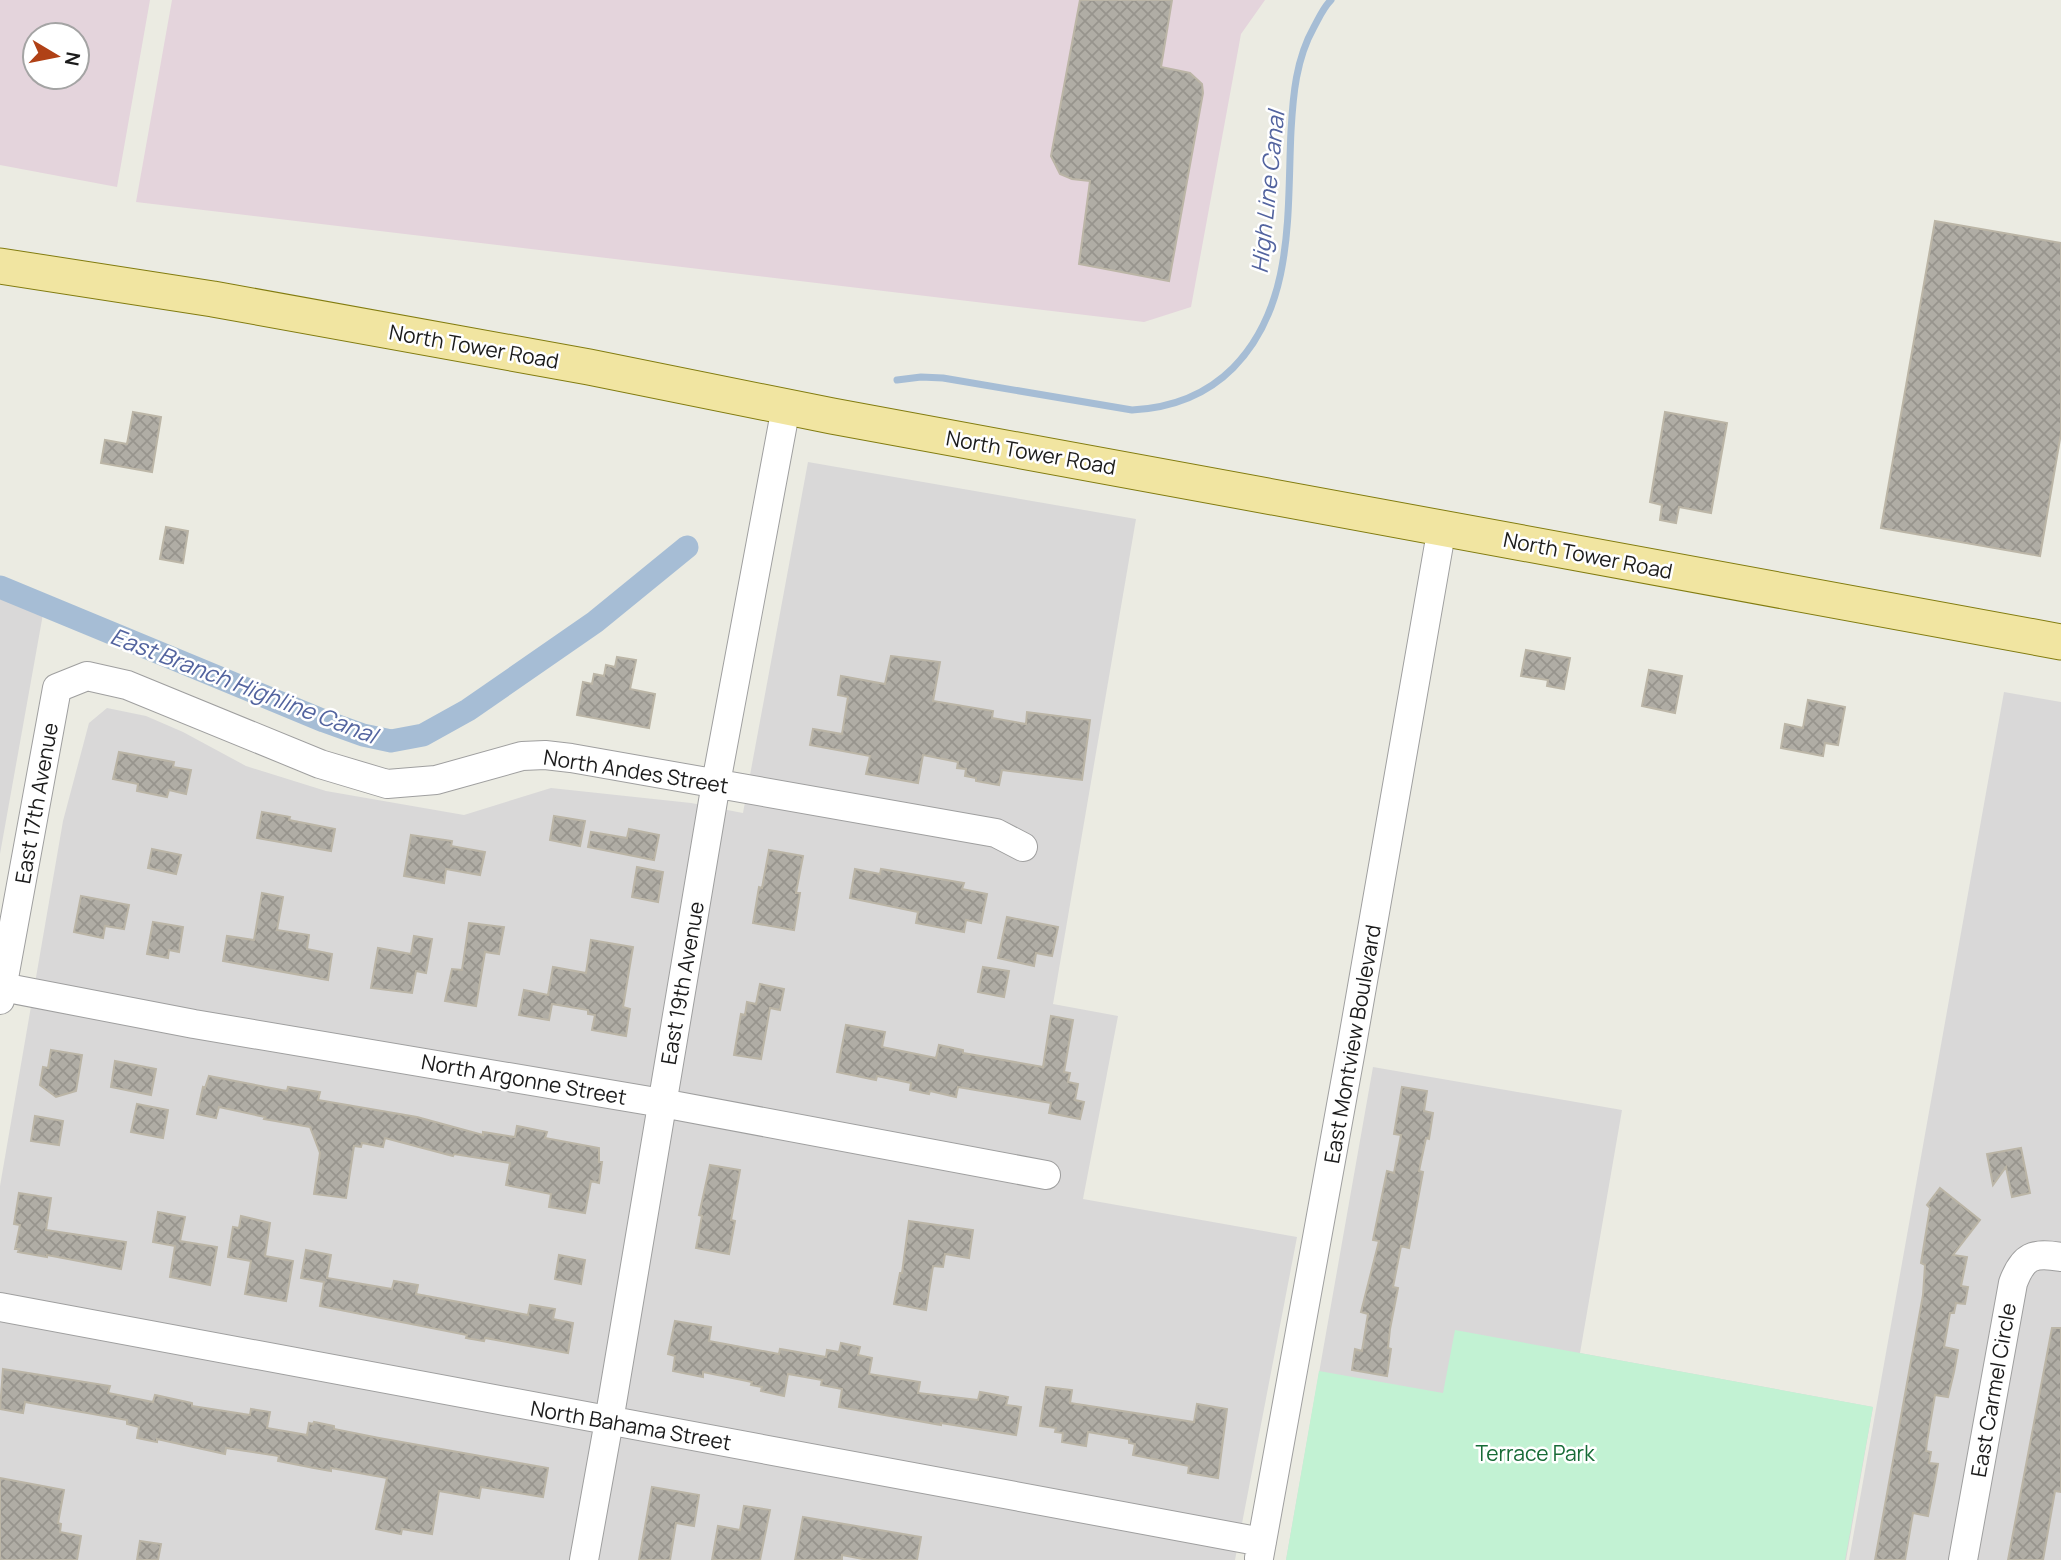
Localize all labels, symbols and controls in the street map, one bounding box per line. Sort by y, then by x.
north arrow [21,21,91,91]
text: N [59,50,87,68]
water label: High Line Canal [1243,107,1292,275]
street label: North Tower Road [387,317,561,375]
street label: North Tower Road [944,423,1118,481]
street label: North Tower Road [1501,525,1675,585]
water label: East Branch Highline Canal [106,619,384,752]
street label: East 17th Avenue [8,720,64,886]
street label: North Andes Street [542,743,730,799]
street label: East 19th Avenue [654,899,710,1067]
street label: East Montview Boulevard [1317,922,1387,1166]
street label: North Argonne Street [419,1047,629,1111]
street label: East Carmel Circle [1964,1301,2022,1479]
street label: North Bahama Street [528,1394,734,1456]
park label: Terrace Park [1475,1439,1595,1467]

